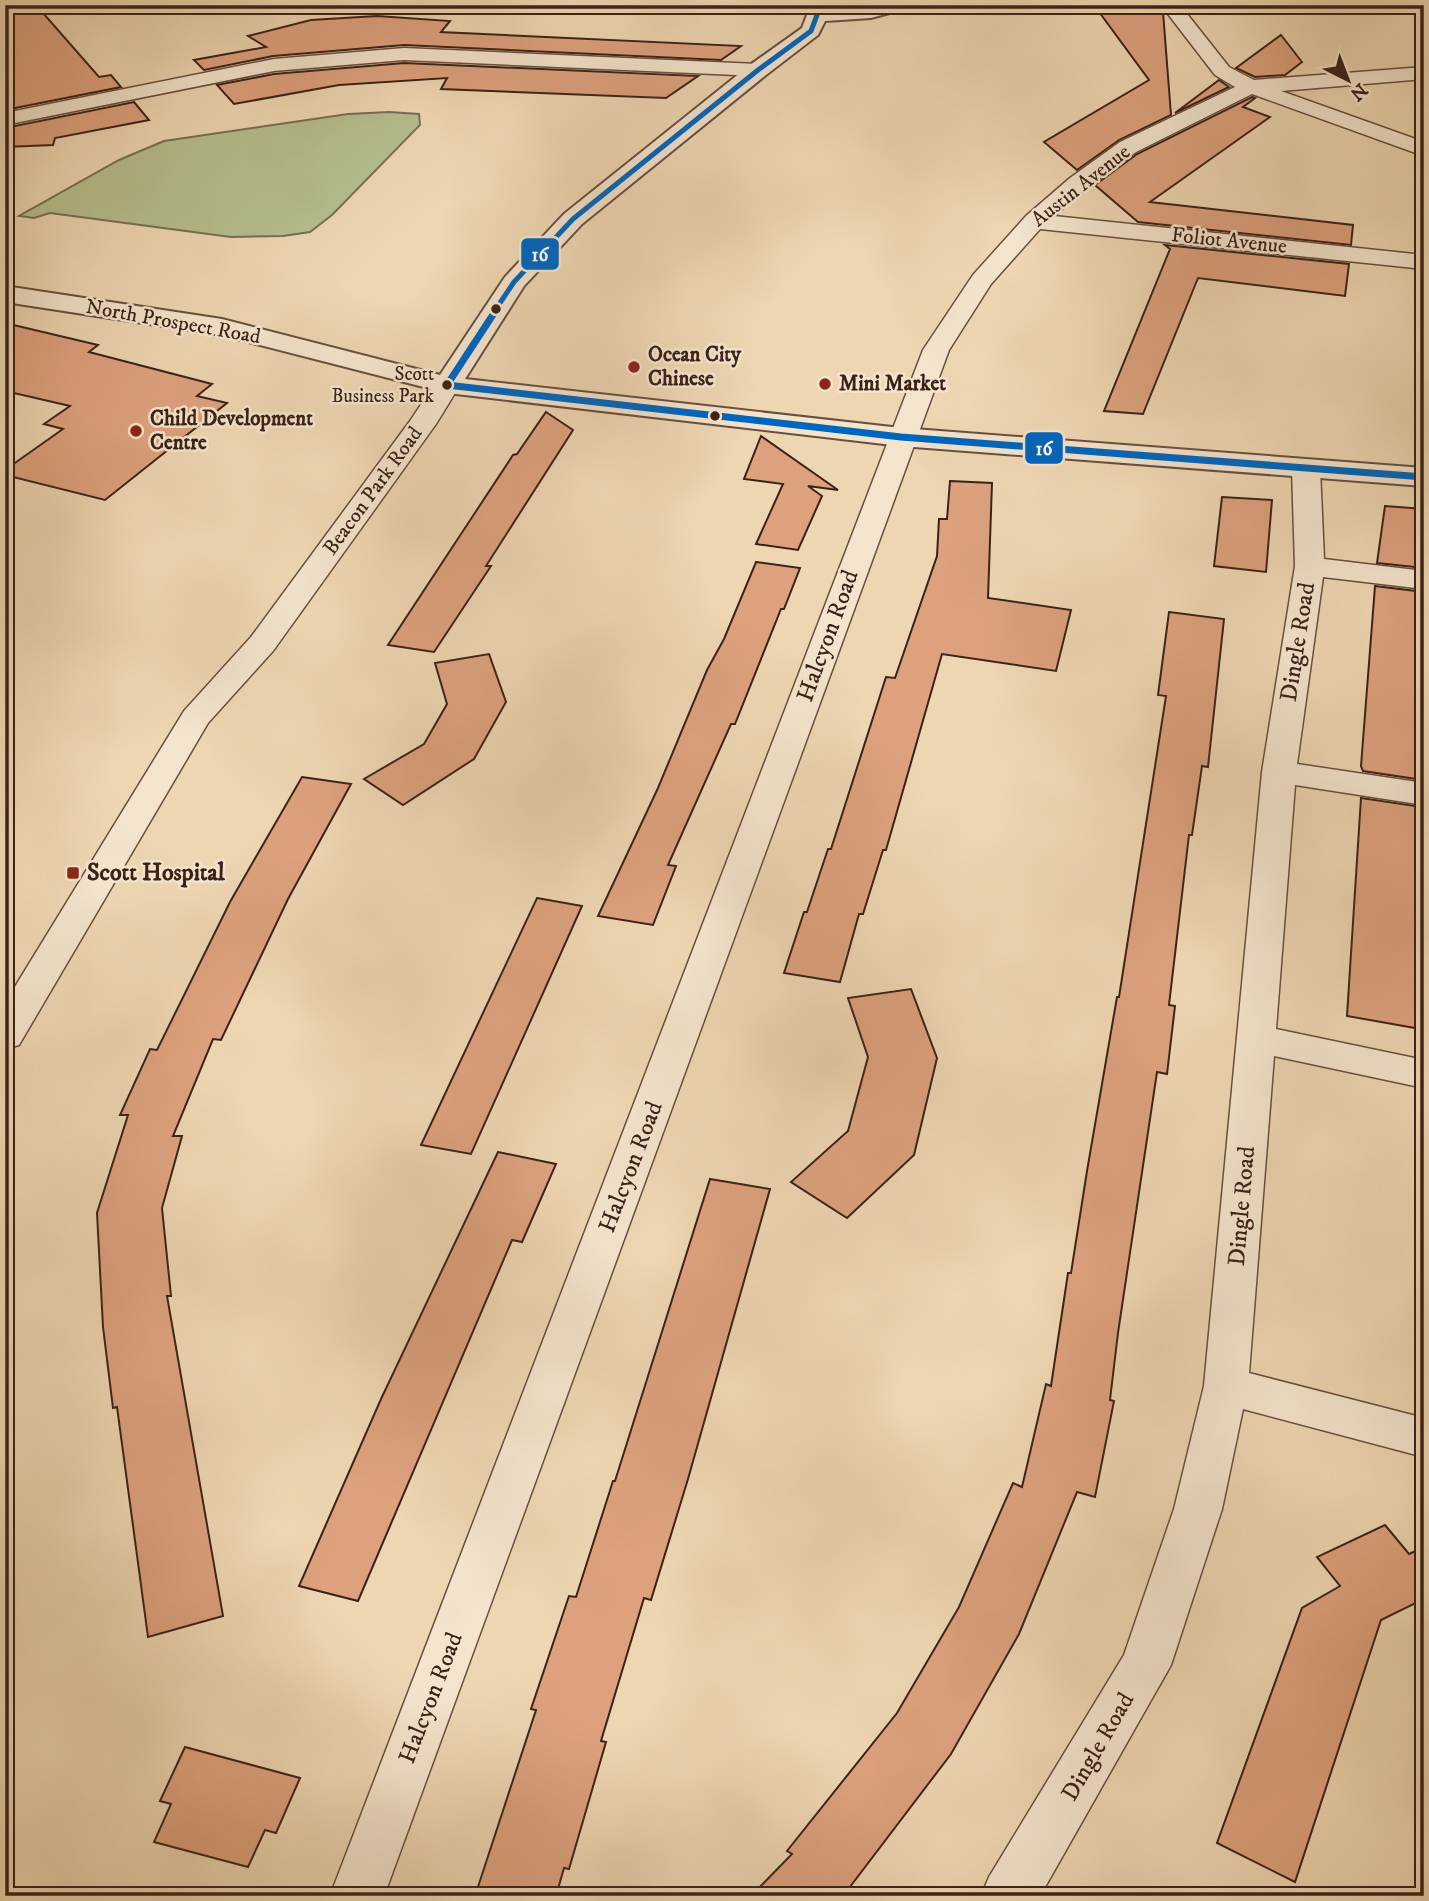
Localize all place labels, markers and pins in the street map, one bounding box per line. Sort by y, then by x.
unlabelled marker [489,302,503,316]
place label: Ocean City Chinese [648,342,742,392]
marker: Ocean City Chinese [626,359,642,375]
place label: Scott Business Park [332,363,435,408]
place label: Mini Market [839,371,946,397]
marker: Mini Market [817,376,833,392]
marker: Scott Business Park [440,378,454,392]
place label: Child Development Centre [150,406,313,456]
unlabelled marker [708,409,722,423]
marker: Child Development Centre [128,423,144,439]
place label: Scott Hospital [87,858,226,888]
marker: Scott Hospital [65,865,81,881]

